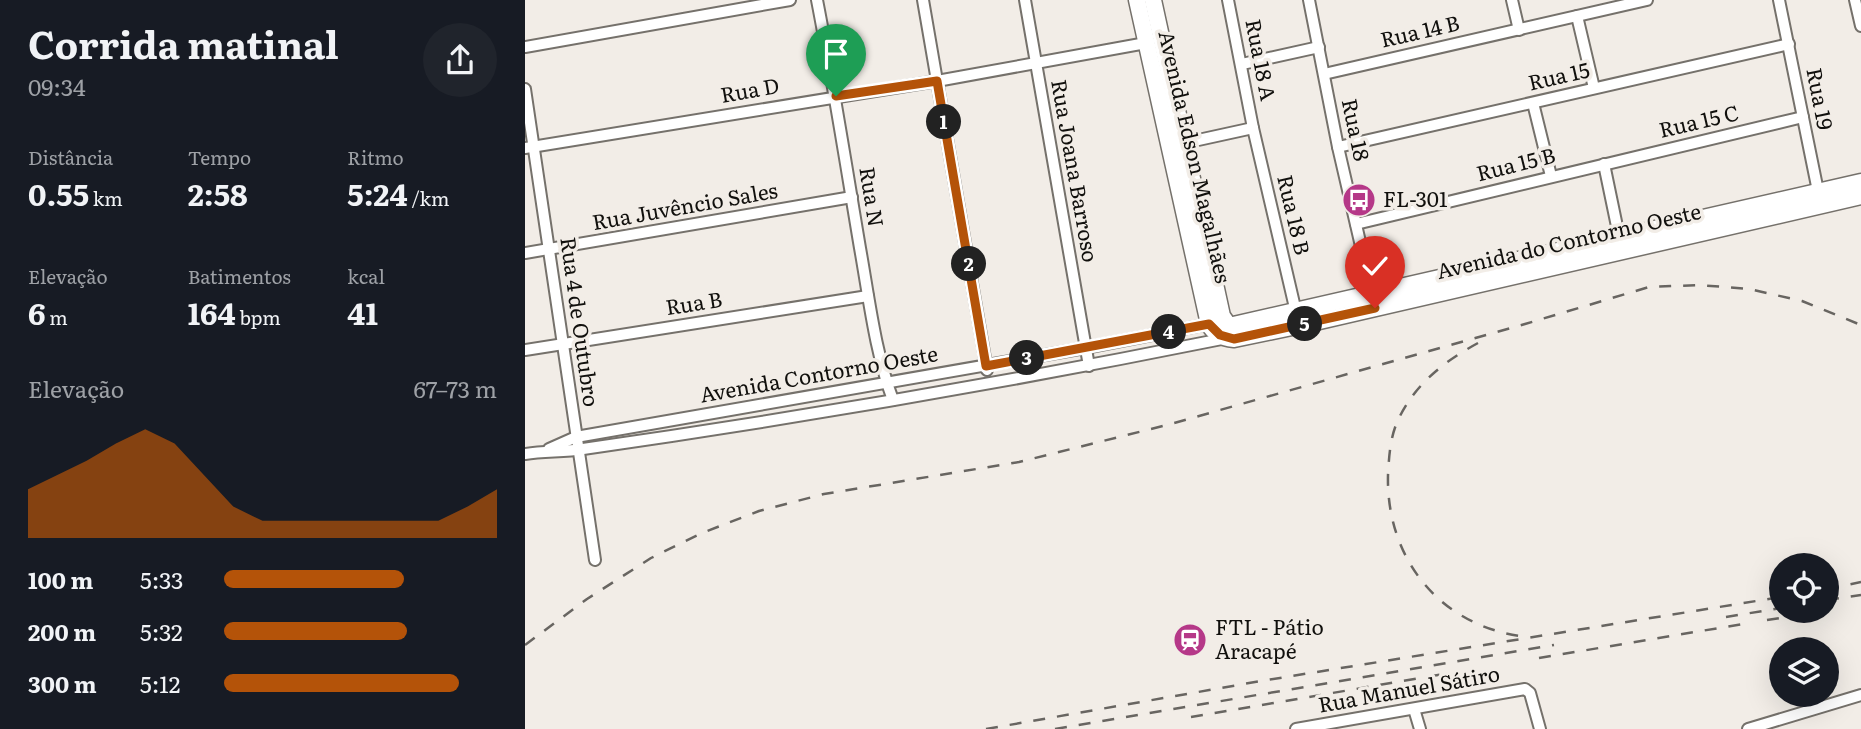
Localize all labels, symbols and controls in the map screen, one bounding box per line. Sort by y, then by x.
street label: Rua 14 B [1377,5,1462,54]
text: Corrida matinal [28,14,339,71]
street label: Rua 18 A [1239,16,1286,104]
button: share [423,23,497,97]
pin [806,24,866,96]
street label: Avenida Edson Magalhães [1152,27,1241,286]
icon: arrive [817,35,855,73]
street label: Rua 15 [1525,52,1592,97]
street label: Rua 19 [1800,65,1843,132]
street label: Rua D [718,68,781,109]
text: 09:34 [28,69,86,103]
street label: Rua Joana Barroso [1045,77,1108,264]
street label: Rua 18 [1336,95,1379,164]
street label: Rua 15 C [1655,95,1741,144]
pin: 1 [927,104,961,140]
text: 1 [940,107,947,135]
street label: Rua 15 B [1473,138,1558,187]
text: Distância [28,143,113,171]
text: Tempo [188,143,251,171]
text: Ritmo [347,143,404,171]
street label: Rua N [853,164,894,229]
text: 0.55 [28,171,89,215]
text: 2:58 [188,171,248,215]
text: 5:24 [347,171,408,215]
street label: Rua 18 B [1271,171,1320,258]
street label: Rua Juvêncio Sales [589,173,780,236]
bus stop icon: FL-301 [1340,181,1378,219]
place label: FL-301 [1383,182,1448,213]
text: km [89,184,123,212]
text: /km [408,184,449,212]
street label: Avenida do Contorno Oeste [1433,194,1704,285]
street label: Rua 4 de Outubro [554,235,609,408]
pin [1345,236,1405,308]
pin: 2 [951,246,987,282]
icon: check [1356,247,1394,285]
text: 2 [963,249,974,277]
text: Elevação [28,262,108,290]
text: Batimentos [188,262,291,290]
text: kcal [347,262,385,290]
street label: Rua B [663,282,724,321]
text: 6 [28,290,46,334]
text: 164 [188,290,236,334]
text: 41 [347,290,378,334]
text: m [46,303,68,331]
text: bpm [236,303,281,331]
pin: 5 [1287,306,1323,342]
text: 5 [1299,309,1310,337]
pin: 4 [1151,314,1187,350]
text: 4 [1163,317,1174,345]
street label: Avenida Contorno Oeste [697,336,940,409]
pin: 3 [1009,340,1045,376]
text: 3 [1021,343,1032,371]
text: Elevação [28,371,124,405]
text: 67–73 m [413,371,497,405]
map controls [1769,553,1839,707]
button: locate [1769,553,1839,623]
text: 100 m [28,562,93,596]
text: 5:33 [140,562,183,596]
place label: FTL - Pátio Aracapé [1215,610,1324,665]
text: 200 m [28,614,96,648]
text: 5:32 [140,614,183,648]
station icon: FTL - Pátio Aracapé [1171,621,1209,659]
button: layers [1769,637,1839,707]
street label: Rua Manuel Sátiro [1315,656,1502,719]
text: 300 m [28,666,97,700]
text: 5:12 [140,666,180,700]

